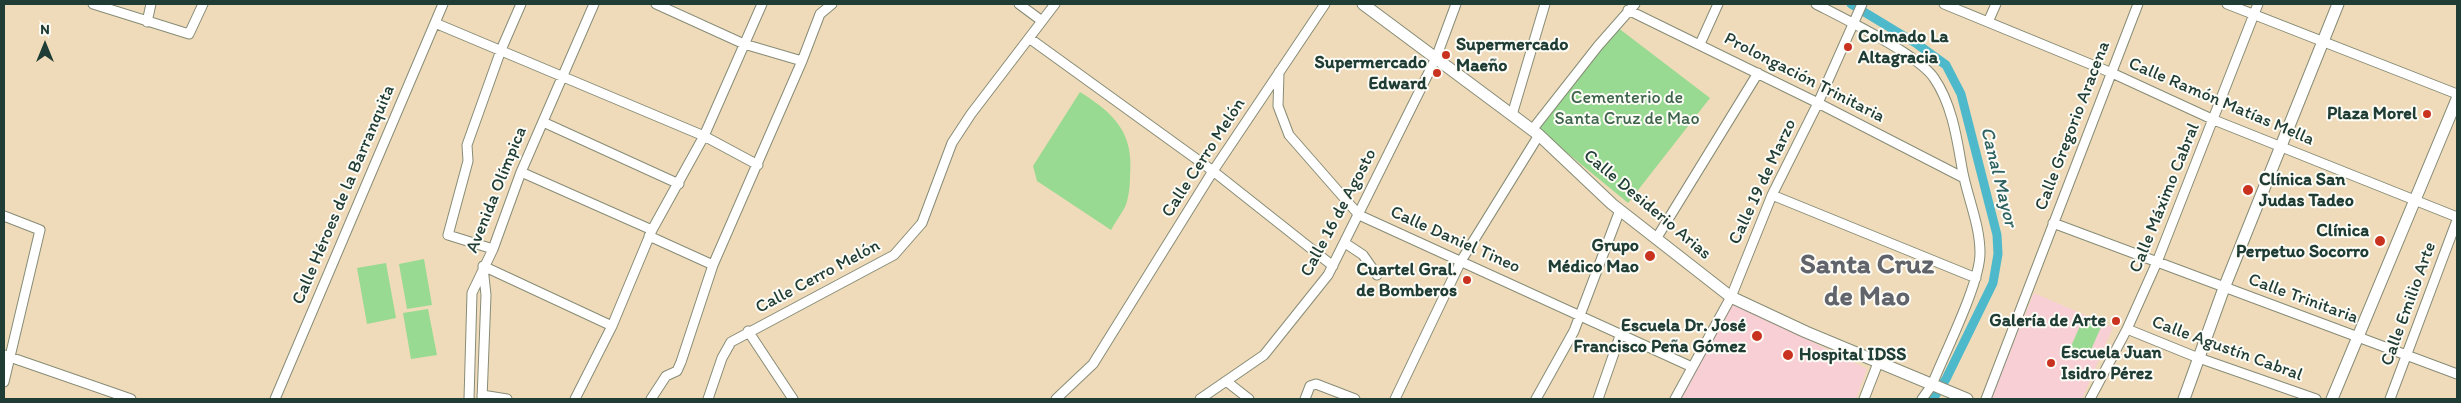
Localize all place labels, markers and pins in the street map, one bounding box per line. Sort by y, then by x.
place label: Colmado La Altagracia [1858,26,1949,68]
place label: Supermercado Maeño [1456,34,1568,76]
marker: Colmado La Altagracia [1842,41,1854,53]
marker: Supermercado Maeño [1440,49,1452,61]
place label: Supermercado Edward [1315,52,1427,94]
marker: Supermercado Edward [1431,67,1443,79]
place label: Plaza Morel [2327,103,2417,125]
marker: Plaza Morel [2421,108,2433,120]
place label: Clínica San Judas Tadeo [2259,169,2354,212]
marker: Clínica San Judas Tadeo [2241,183,2255,197]
place label: Clínica Perpetuo Socorro [2236,220,2369,262]
marker: Clínica Perpetuo Socorro [2373,234,2387,248]
place label: Grupo Médico Mao [1548,235,1639,278]
marker: Grupo Médico Mao [1643,249,1657,263]
place label: Cuartel Gral. de Bomberos [1356,259,1457,302]
marker: Cuartel Gral. de Bomberos [1461,274,1473,286]
place label: Galería de Arte [1989,310,2106,332]
place label: Escuela Dr. José Francisco Peña Gómez [1573,315,1746,358]
marker: Galería de Arte [2110,315,2122,327]
marker: Escuela Dr. José Francisco Peña Gómez [1750,329,1764,343]
place label: Escuela Juan Isidro Pérez [2061,342,2162,384]
place label: Hospital IDSS [1799,344,1906,366]
marker: Hospital IDSS [1781,348,1795,362]
marker: Escuela Juan Isidro Pérez [2045,357,2057,369]

